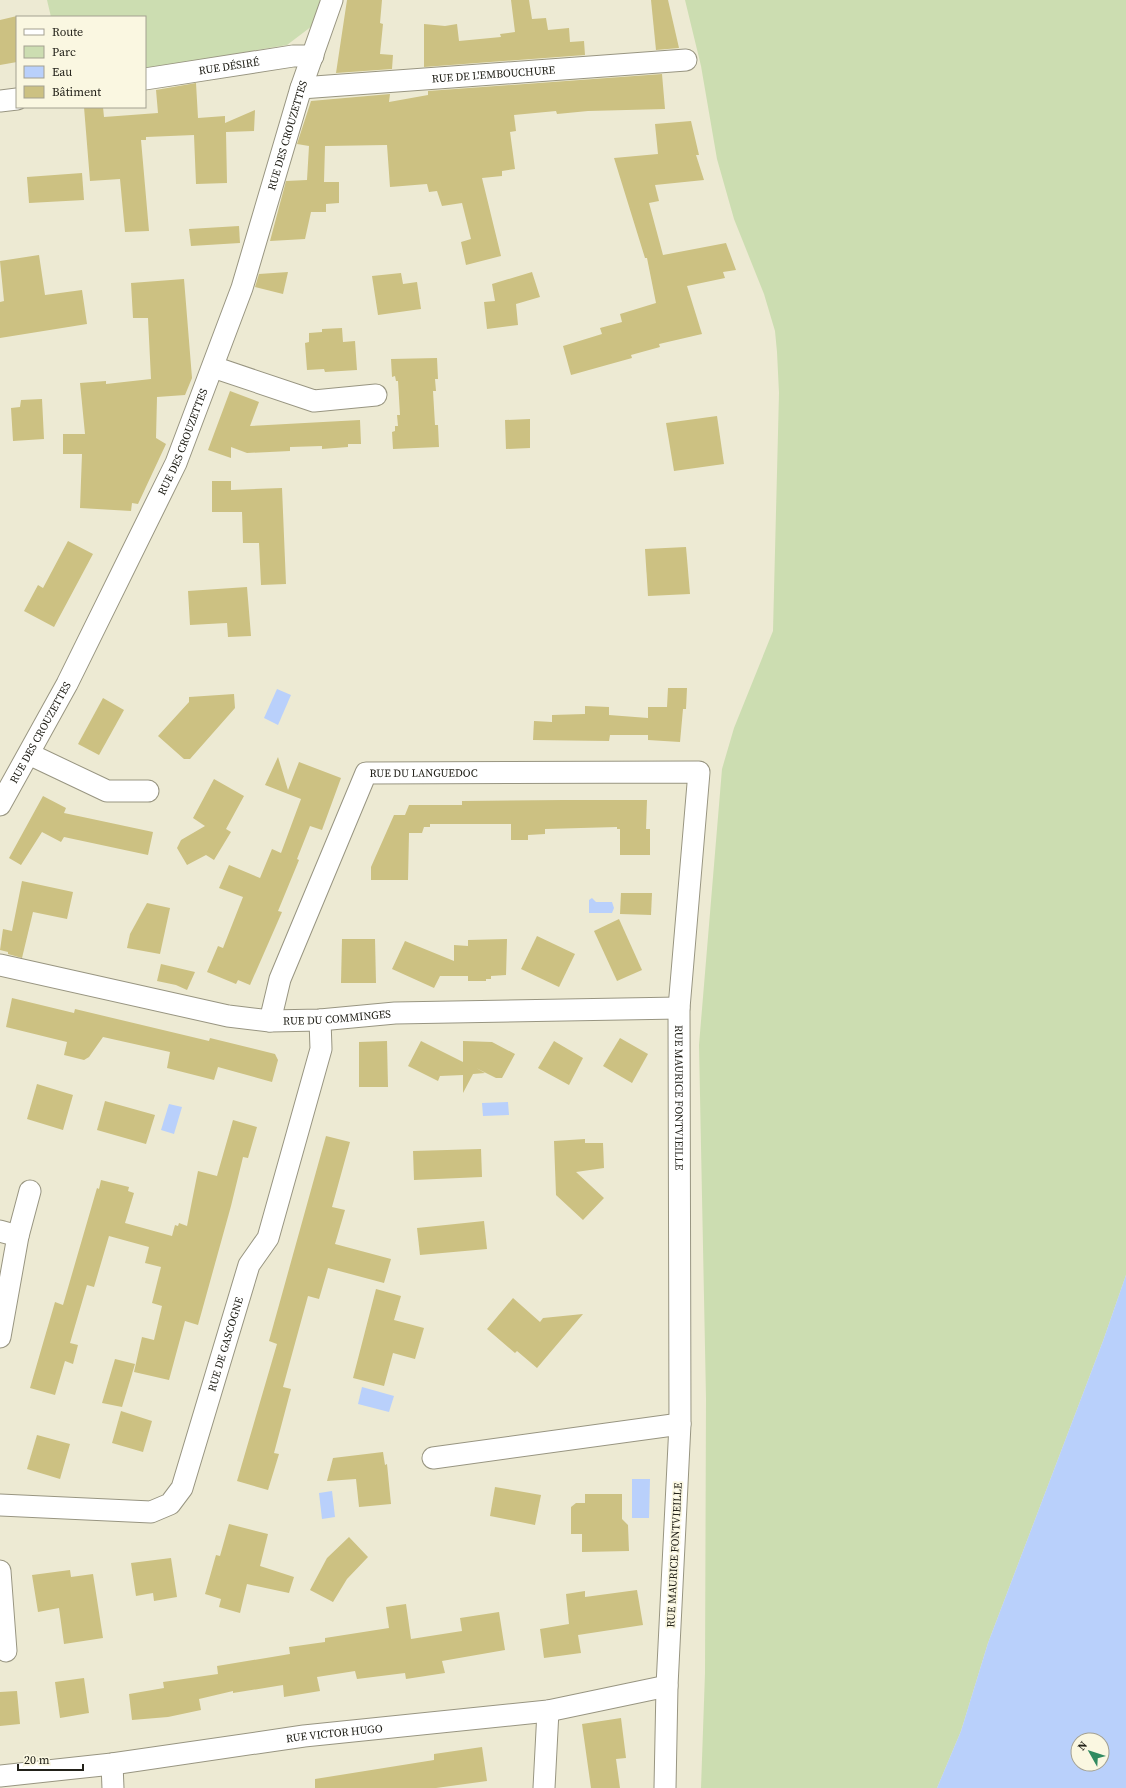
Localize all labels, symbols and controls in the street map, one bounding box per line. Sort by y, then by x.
legend [16,16,146,108]
text: Route [52,24,83,40]
text: Parc [52,44,76,60]
street label: RUE DÉSIRÉ [198,54,261,79]
street label: RUE DE L'EMBOUCHURE [431,63,556,86]
text: Eau [52,64,72,80]
street label: RUE DES CROUZETTES [264,78,311,192]
text: Bâtiment [52,84,101,100]
street label: RUE DES CROUZETTES [154,386,212,498]
street label: RUE DES CROUZETTES [6,679,75,786]
street label: RUE DU LANGUEDOC [369,766,478,781]
street label: RUE DU COMMINGES [283,1006,392,1029]
street label: RUE MAURICE FONTVIEILLE [671,1025,686,1171]
street label: RUE DE GASCOGNE [204,1295,247,1393]
street label: RUE MAURICE FONTVIEILLE [663,1482,686,1628]
street label: RUE VICTOR HUGO [285,1721,384,1747]
north arrow [1070,1732,1110,1772]
text: N [1074,1738,1091,1754]
scale bar [18,1746,83,1772]
text: 20 m [24,1752,50,1768]

